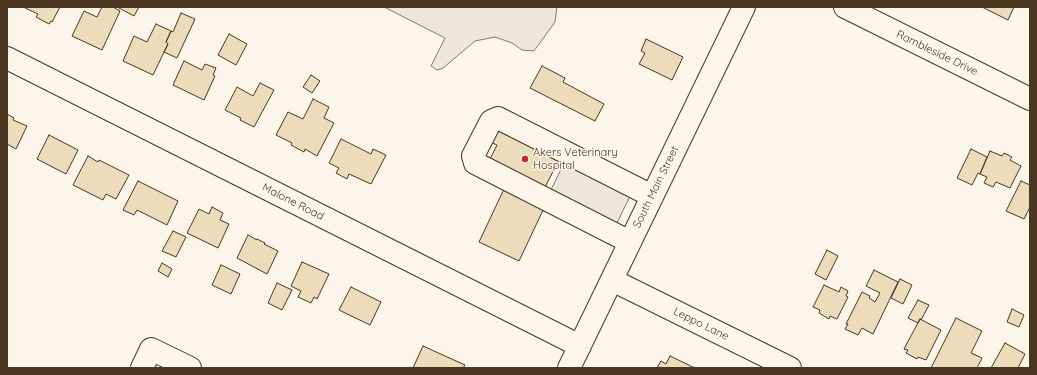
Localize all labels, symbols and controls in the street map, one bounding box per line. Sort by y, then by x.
street label: Rambleside Drive [894,27,980,79]
street label: South Main Street [630,144,682,230]
place label: Akers Veterinary Hospital [533,146,618,172]
marker: Akers Veterinary Hospital [520,154,530,164]
street label: Malone Road [260,181,326,223]
street label: Leppo Lane [671,305,731,343]

